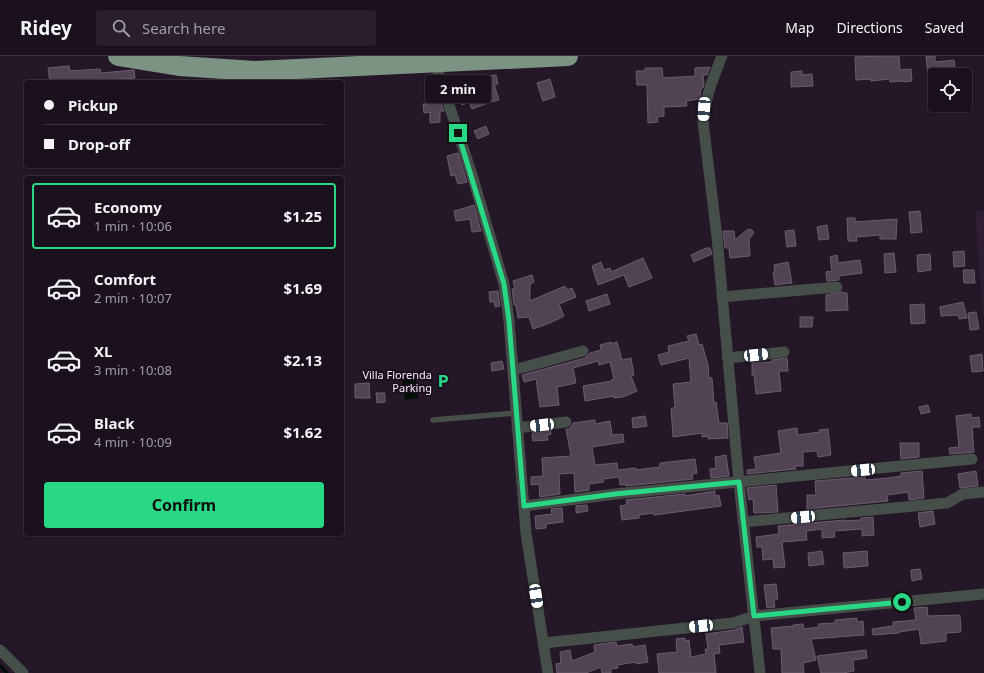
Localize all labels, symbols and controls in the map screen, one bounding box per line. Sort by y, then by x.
search box [96,10,376,46]
text: Ridey [20,15,72,41]
icon: search [110,17,132,39]
text: Search here [142,18,225,38]
text: Map [785,18,814,37]
text: Directions [836,18,903,37]
text: Saved [925,18,964,37]
map controls [928,68,972,112]
button: locate [928,68,972,112]
callout: 2 min [425,75,491,103]
text: 2 min [440,80,476,98]
text: Pickup [68,95,118,115]
car [697,97,711,121]
route end [449,124,467,142]
text: Drop-off [68,134,130,154]
text: Economy [94,197,162,217]
icon: car [46,198,82,234]
text: $1.25 [283,206,322,226]
text: 1 min · 10:06 [94,217,172,235]
text: Comfort [94,269,156,289]
icon: car [46,270,82,306]
text: $1.69 [283,278,322,298]
text: 2 min · 10:07 [94,289,172,307]
text: XL [94,341,112,361]
icon: car [46,342,82,378]
car [743,348,769,362]
text: $2.13 [283,350,322,370]
text: 3 min · 10:08 [94,361,172,379]
place label: Villa Florenda Parking [362,367,432,395]
parking icon: Villa Florenda Parking [435,373,451,389]
text: Black [94,413,134,433]
icon: car [46,414,82,450]
car [529,418,555,432]
text: $1.62 [283,422,322,442]
text: 4 min · 10:09 [94,433,172,451]
car [851,463,875,477]
button: Confirm [44,482,324,528]
car [791,510,815,524]
car [528,583,544,609]
route start [893,593,911,611]
car [688,619,714,633]

